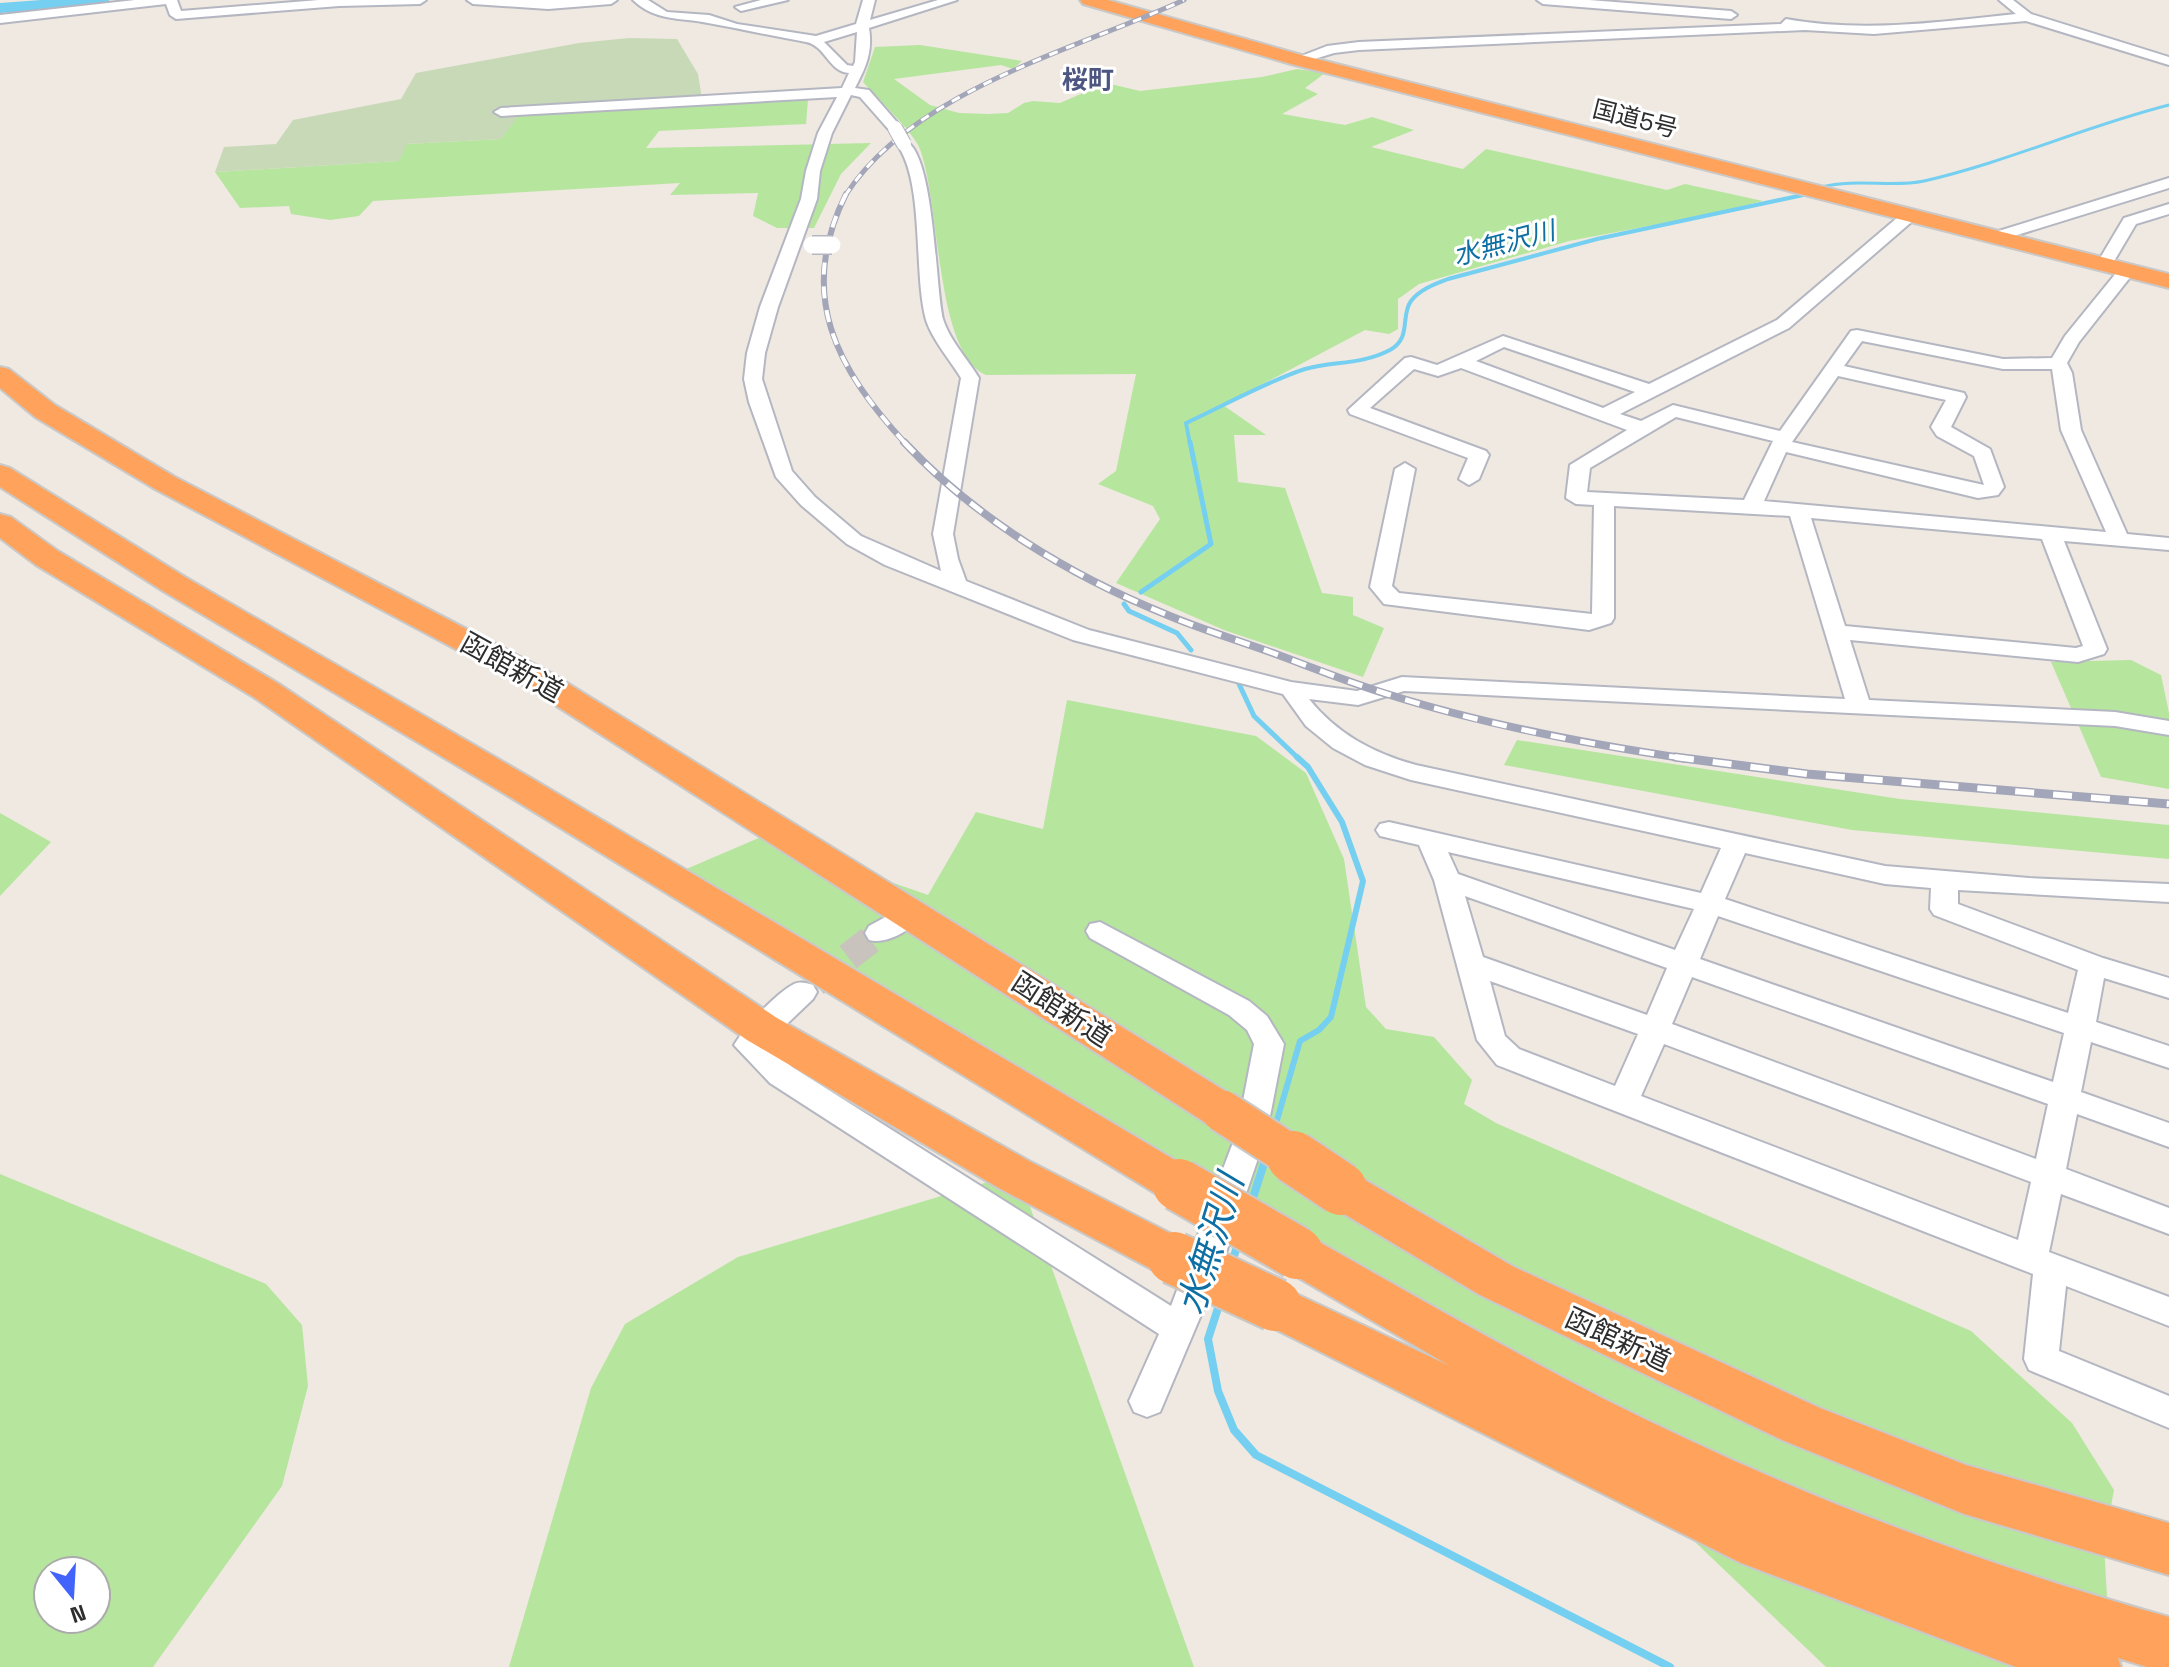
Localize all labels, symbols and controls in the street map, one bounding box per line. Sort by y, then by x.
district label: 桜町 [1062,63,1114,97]
street label: 国道5号 [1589,93,1681,144]
water label: 水無沢川 [1449,212,1562,273]
street label: 函館新道 [454,624,570,710]
street label: 函館新道 [1005,963,1119,1055]
water label: 水無沢川 [1168,1165,1255,1320]
street label: 函館新道 [1560,1299,1676,1379]
north arrow [32,1555,112,1635]
text: N [67,1598,90,1630]

